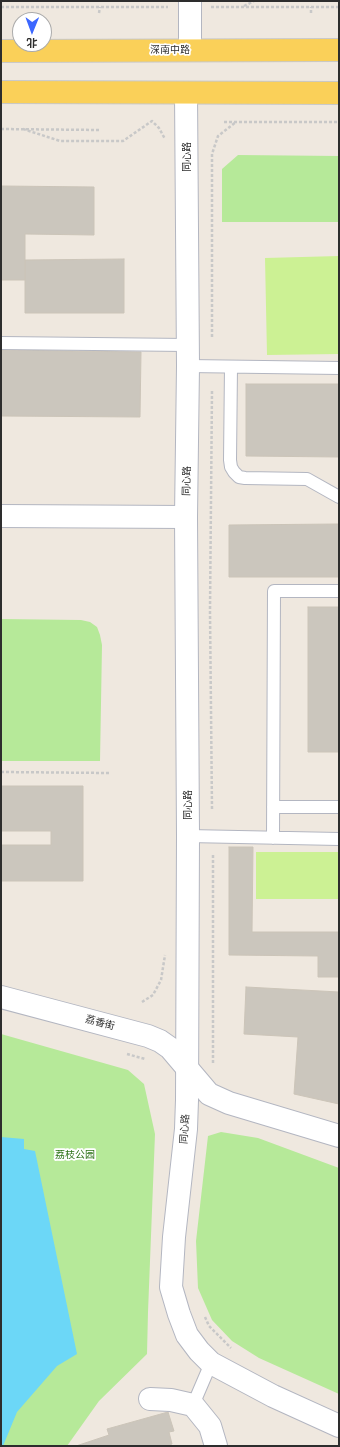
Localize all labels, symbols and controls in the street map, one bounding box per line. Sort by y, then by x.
north arrow [12,12,52,52]
text: 北 [26,36,37,51]
street label: 深南中路 [150,44,190,56]
street label: 同心路 [181,142,193,172]
street label: 同心路 [181,466,193,496]
street label: 同心路 [182,790,194,820]
street label: 荔香街 [84,1013,116,1033]
street label: 同心路 [178,1114,192,1144]
park label: 荔枝公园 [55,1149,95,1161]

